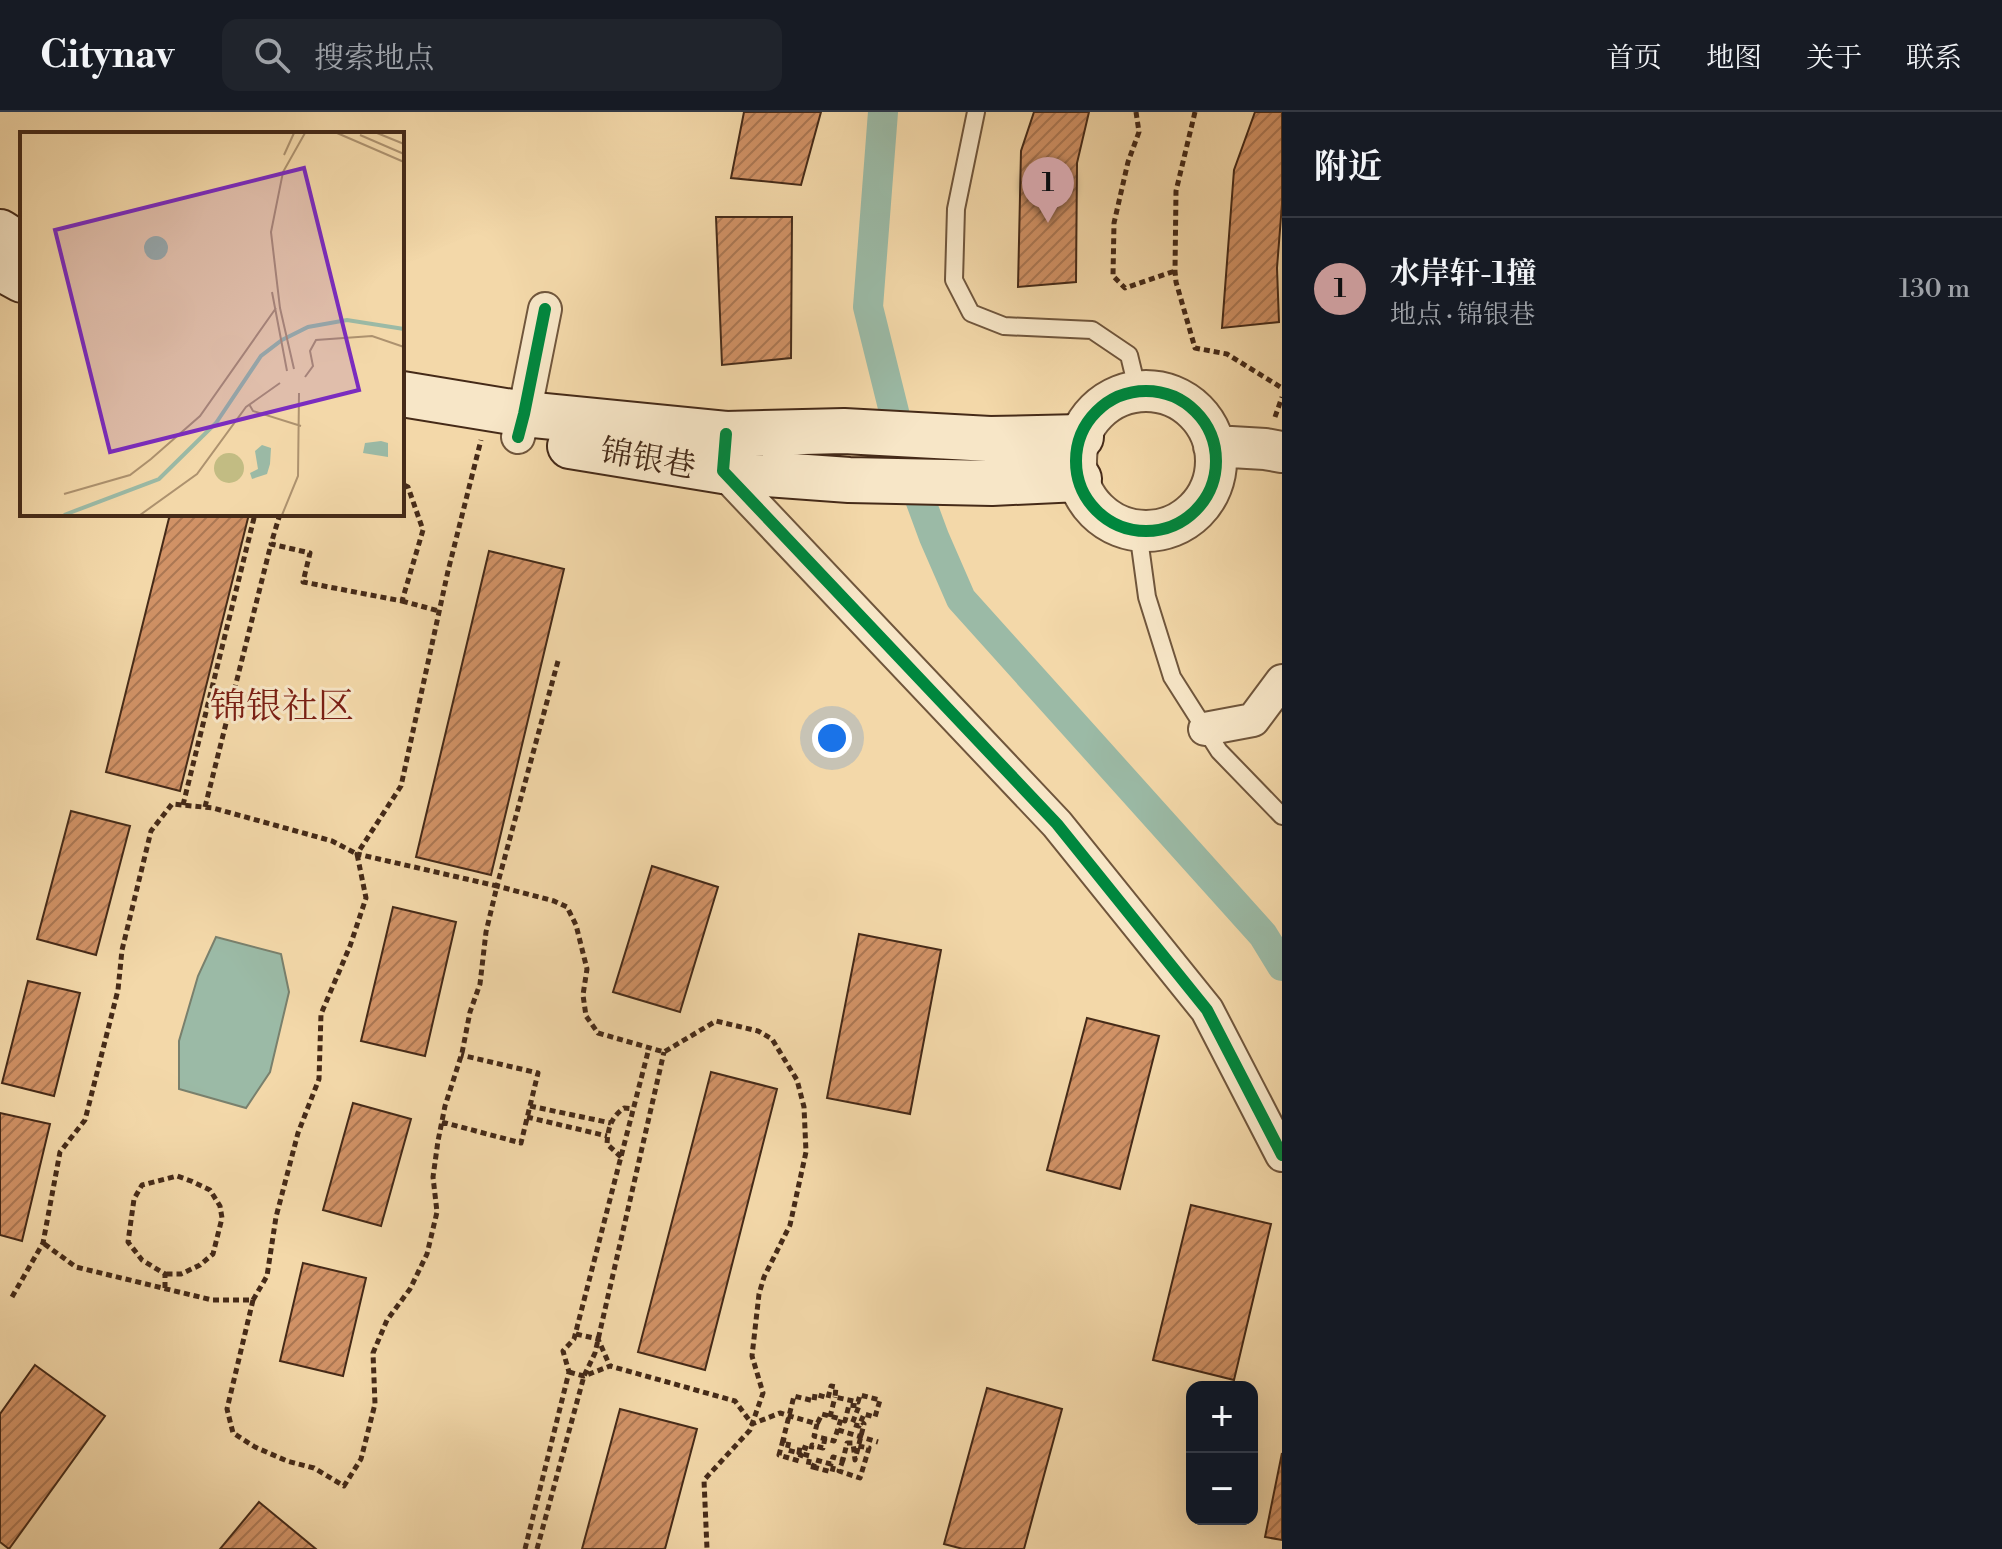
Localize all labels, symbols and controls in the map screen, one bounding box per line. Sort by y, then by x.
search box [222,19,782,91]
text: Citynav [40,32,174,79]
icon: search [250,33,294,77]
text: 搜索地点 [314,40,434,78]
text: 首页 [1606,41,1662,76]
text: 地图 [1706,41,1762,76]
text: 关于 [1806,41,1862,76]
text: 联系 [1906,41,1962,76]
inset map [20,132,404,516]
text: 附近 [1314,147,1382,189]
pin: 1 [1022,157,1074,223]
text: 水岸轩-1撞 [1390,255,1536,293]
text: 1 [1334,273,1346,305]
text: 130 m [1899,273,1970,305]
text: 地点 · 锦银巷 [1390,299,1535,331]
street label: 锦银巷 [597,431,699,487]
district label: 锦银社区 [210,685,354,730]
your location [812,718,852,758]
map controls [1186,1381,1258,1525]
button: + [1186,1381,1258,1453]
button: − [1186,1453,1258,1525]

